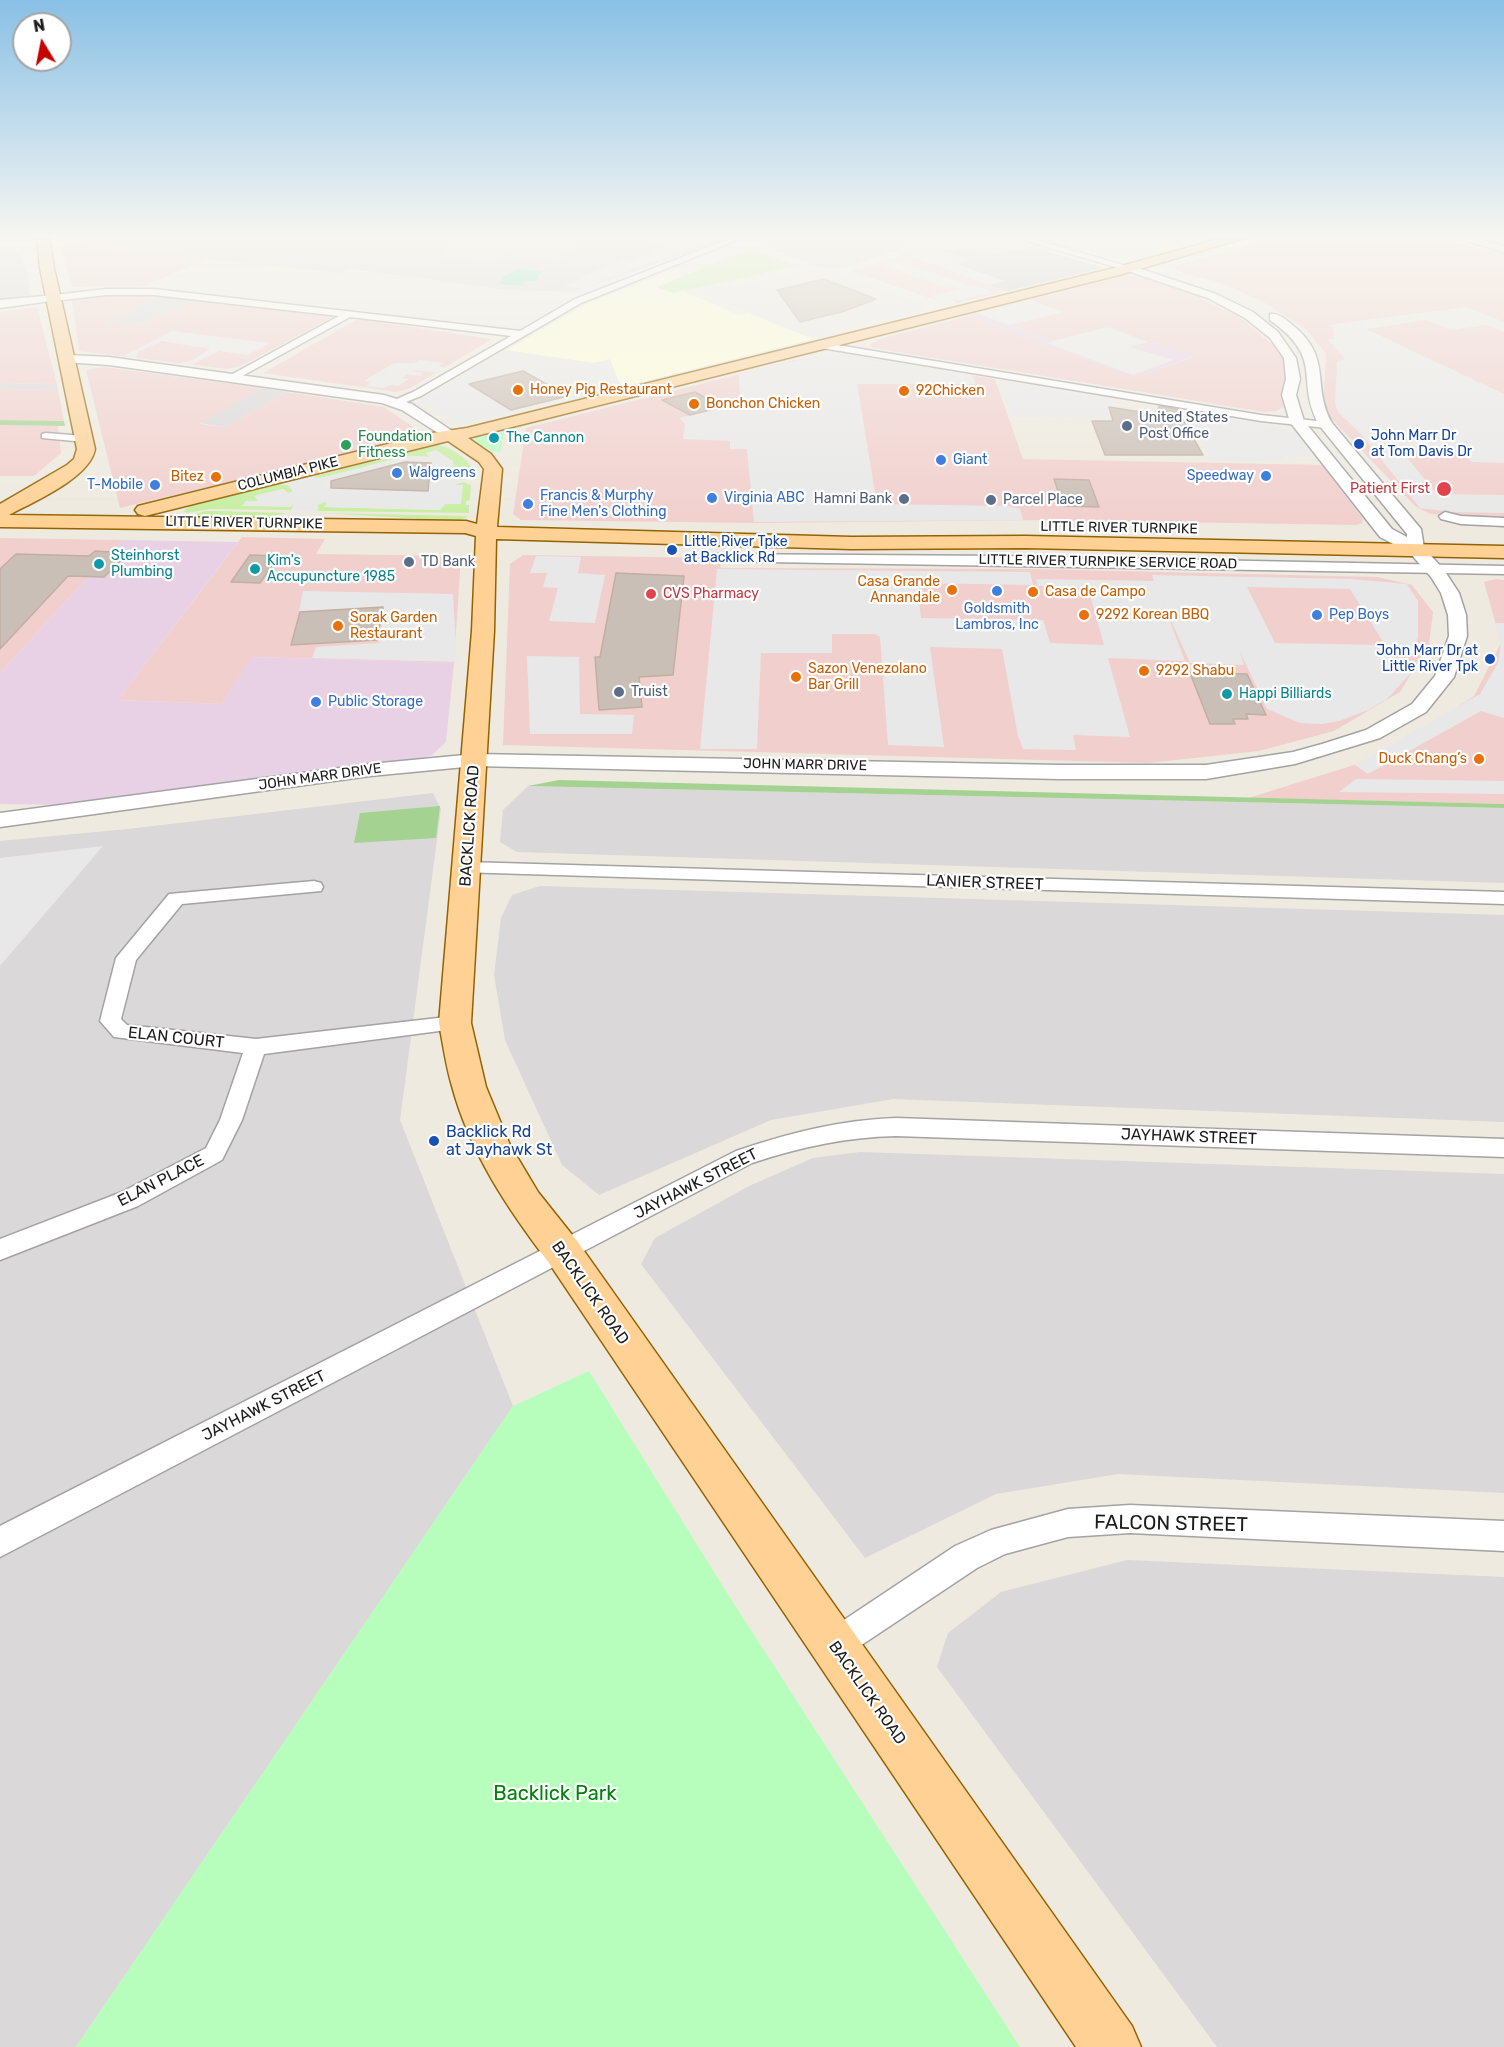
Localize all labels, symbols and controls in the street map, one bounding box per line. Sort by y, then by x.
north arrow [12,12,72,72]
text: N [32,15,46,36]
place label: Honey Pig Restaurant [530,382,672,398]
marker: Honey Pig Restaurant [511,383,525,397]
place label: 92Chicken [916,383,985,399]
marker: 92Chicken [897,384,911,398]
place label: Bonchon Chicken [706,396,820,412]
marker: Bonchon Chicken [687,397,701,411]
place label: United States Post Office [1139,410,1228,442]
marker: United States Post Office [1120,419,1134,433]
place label: John Marr Dr at Tom Davis Dr [1371,428,1472,460]
place label: Foundation Fitness [358,429,432,461]
place label: The Cannon [506,430,584,446]
marker: The Cannon [487,431,501,445]
marker: John Marr Dr at Tom Davis Dr [1352,437,1366,451]
marker: Foundation Fitness [339,438,353,452]
place label: Giant [953,452,988,468]
street label: COLUMBIA PIKE [236,453,340,495]
marker: Giant [934,453,948,467]
place label: Walgreens [409,465,476,481]
marker: Walgreens [390,466,404,480]
place label: Speedway [1187,468,1254,484]
place label: Bitez [171,469,204,485]
marker: Speedway [1259,469,1273,483]
marker: Bitez [209,470,223,484]
place label: T-Mobile [87,477,143,493]
marker: T-Mobile [148,478,162,492]
marker: Patient First [1435,480,1453,498]
place label: Patient First [1350,481,1430,497]
place label: Francis & Murphy Fine Men's Clothing [540,488,667,520]
place label: Virginia ABC [724,490,805,506]
marker: Virginia ABC [705,491,719,505]
place label: Hamni Bank [814,491,892,507]
marker: Hamni Bank [897,492,911,506]
place label: Parcel Place [1003,492,1083,508]
marker: Parcel Place [984,493,998,507]
marker: Francis & Murphy Fine Men's Clothing [521,497,535,511]
street label: LITTLE RIVER TURNPIKE [165,513,323,533]
street label: LITTLE RIVER TURNPIKE [1040,518,1198,538]
place label: Little River Tpke at Backlick Rd [684,534,788,566]
marker: Little River Tpke at Backlick Rd [665,543,679,557]
place label: Steinhorst Plumbing [111,548,179,580]
street label: LITTLE RIVER TURNPIKE SERVICE ROAD [979,551,1237,573]
place label: Kim's Accupuncture 1985 [267,553,395,586]
place label: TD Bank [421,554,475,570]
marker: TD Bank [402,555,416,569]
marker: Steinhorst Plumbing [92,557,106,571]
marker: Kim's Accupuncture 1985 [248,562,262,576]
place label: Casa Grande Annandale [858,574,940,606]
marker: Casa Grande Annandale [945,583,959,597]
marker: Goldsmith Lambros, Inc [990,584,1004,598]
place label: Casa de Campo [1045,584,1146,600]
marker: Casa de Campo [1026,585,1040,599]
place label: CVS Pharmacy [663,586,759,602]
marker: CVS Pharmacy [644,587,658,601]
place label: Goldsmith Lambros, Inc [955,601,1039,634]
place label: 9292 Korean BBQ [1096,607,1209,623]
place label: Pep Boys [1329,607,1389,623]
marker: 9292 Korean BBQ [1077,608,1091,622]
marker: Pep Boys [1310,608,1324,622]
place label: Sorak Garden Restaurant [350,610,437,642]
marker: Sorak Garden Restaurant [331,619,345,633]
place label: John Marr Dr at Little River Tpk [1376,643,1478,676]
marker: John Marr Dr at Little River Tpk [1483,652,1497,666]
place label: Sazon Venezolano Bar Grill [808,661,927,694]
place label: 9292 Shabu [1156,663,1234,679]
marker: 9292 Shabu [1137,664,1151,678]
marker: Sazon Venezolano Bar Grill [789,670,803,684]
place label: Truist [631,684,668,700]
marker: Truist [612,685,626,699]
place label: Happi Billiards [1239,686,1332,702]
marker: Happi Billiards [1220,687,1234,701]
place label: Public Storage [328,694,423,710]
marker: Public Storage [309,695,323,709]
place label: Duck Chang’s [1378,751,1467,767]
marker: Duck Chang’s [1472,752,1486,766]
street label: JOHN MARR DRIVE [743,756,867,774]
street label: JOHN MARR DRIVE [257,760,383,794]
street label: BACKLICK ROAD [456,765,484,887]
street label: LANIER STREET [926,871,1044,895]
street label: ELAN COURT [127,1023,225,1053]
place label: Backlick Rd at Jayhawk St [446,1122,552,1160]
street label: JAYHAWK STREET [1121,1125,1257,1149]
marker: Backlick Rd at Jayhawk St [427,1134,441,1148]
street label: JAYHAWK STREET [631,1145,761,1223]
street label: ELAN PLACE [114,1151,208,1211]
street label: BACKLICK ROAD [547,1238,633,1348]
street label: JAYHAWK STREET [199,1367,329,1445]
street label: FALCON STREET [1094,1511,1248,1537]
street label: BACKLICK ROAD [824,1638,910,1748]
park label: Backlick Park [493,1782,617,1806]

